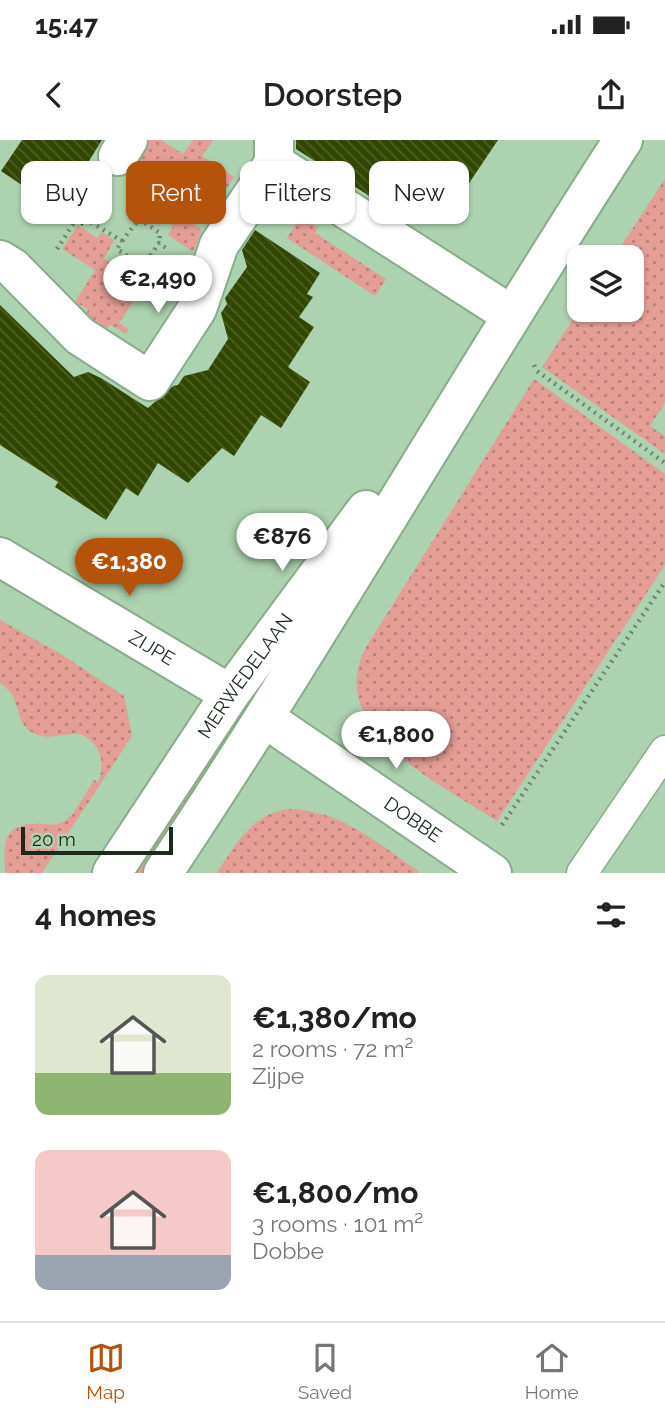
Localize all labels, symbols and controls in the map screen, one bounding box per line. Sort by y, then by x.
text: 15:47 [35,10,98,40]
icon: back [35,76,73,114]
text: Doorstep [263,76,402,113]
icon: share [592,76,630,114]
chip: Buy [21,161,112,224]
chip: Rent [126,161,226,224]
chip: Filters [240,161,355,224]
chip: New [369,161,469,224]
map controls [567,245,644,322]
button: layers [567,245,644,322]
pin: €2,490 [101,256,215,315]
text: €2,490 [119,264,197,291]
pin: €876 [241,514,323,573]
text: €876 [252,522,312,549]
pin: €1,380 [72,538,186,598]
text: €1,380 [91,547,167,574]
street label: MERWEDELAAN [193,609,297,742]
street label: ZIJPE [125,626,179,670]
pin: €1,800 [339,712,453,771]
text: €1,800 [357,720,435,747]
street label: DOBBE [380,792,446,847]
scale bar [21,824,173,856]
text: 20 m [32,828,76,850]
icon: filters [592,896,630,934]
text: 4 homes [35,898,156,933]
text: €1,380/mo [252,1000,417,1035]
icon: home [91,1003,175,1087]
text: 2 rooms · 72 m² [252,1035,413,1062]
text: Zijpe [252,1062,304,1089]
text: €1,800/mo [252,1175,418,1210]
icon: home [91,1178,175,1262]
text: 3 rooms · 101 m² [252,1210,423,1237]
text: Dobbe [252,1237,324,1264]
tab: Map [86,1339,125,1403]
tab: Saved [298,1339,352,1403]
tab: Home [525,1339,579,1403]

